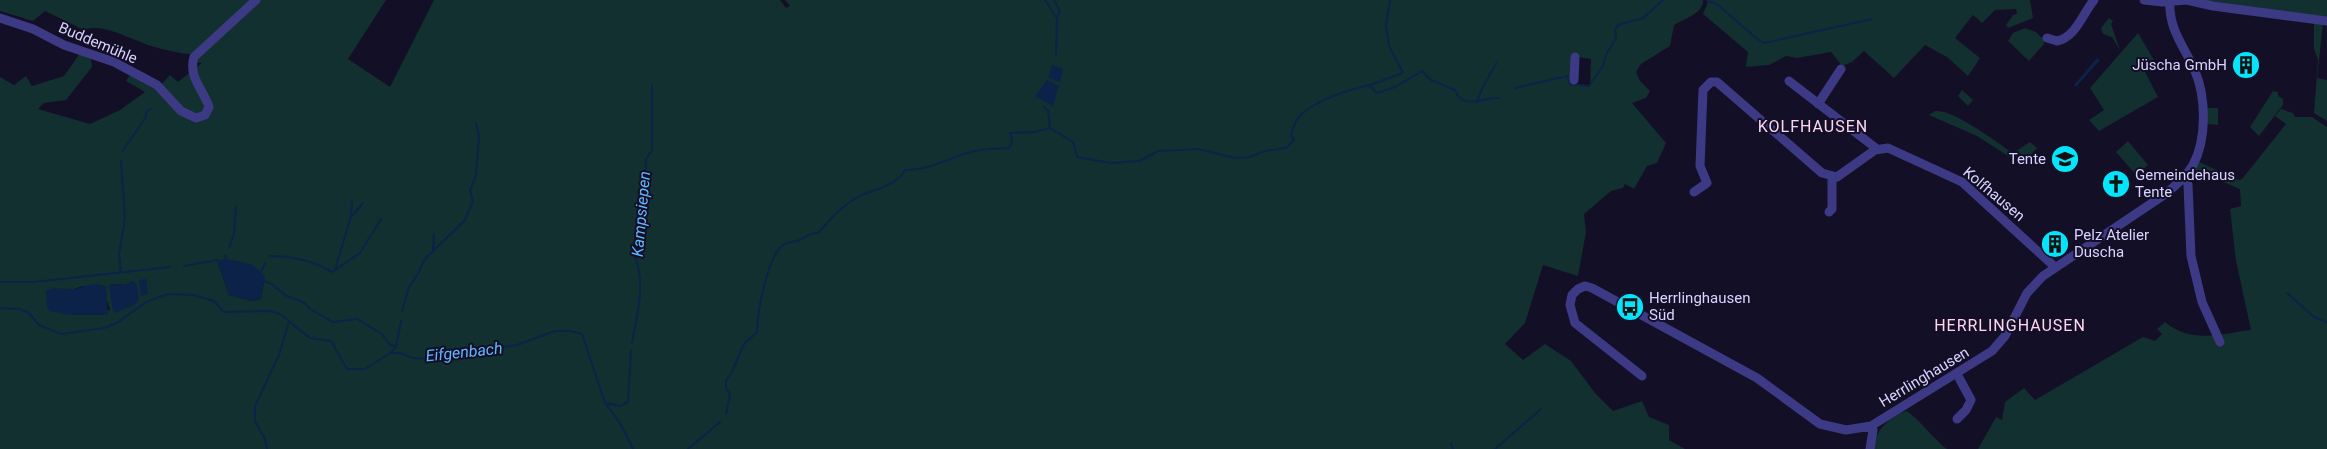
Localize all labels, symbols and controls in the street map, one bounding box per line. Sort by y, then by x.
street label: Buddemühle [56,18,140,68]
building icon: Jüscha GmbH [2231,50,2261,80]
place label: Jüscha GmbH [2132,56,2227,74]
district label: KOLFHAUSEN [1758,117,1868,136]
school or university icon: Tente [2050,144,2080,174]
place label: Tente [2009,150,2046,168]
street label: Kolfhausen [1959,163,2029,225]
place label: Gemeindehaus Tente [2135,166,2235,201]
church icon: Gemeindehaus Tente [2101,169,2131,199]
water label: Kampsiepen [628,170,654,258]
place label: Pelz Atelier Duscha [2074,226,2149,261]
building icon: Pelz Atelier Duscha [2040,229,2070,259]
place label: Herrlinghausen Süd [1649,289,1751,324]
bus stop icon: Herrlinghausen Süd [1615,292,1645,322]
district label: HERRLINGHAUSEN [1934,316,2086,335]
water label: Eifgenbach [425,339,503,365]
street label: Herrlinghausen [1876,343,1972,411]

